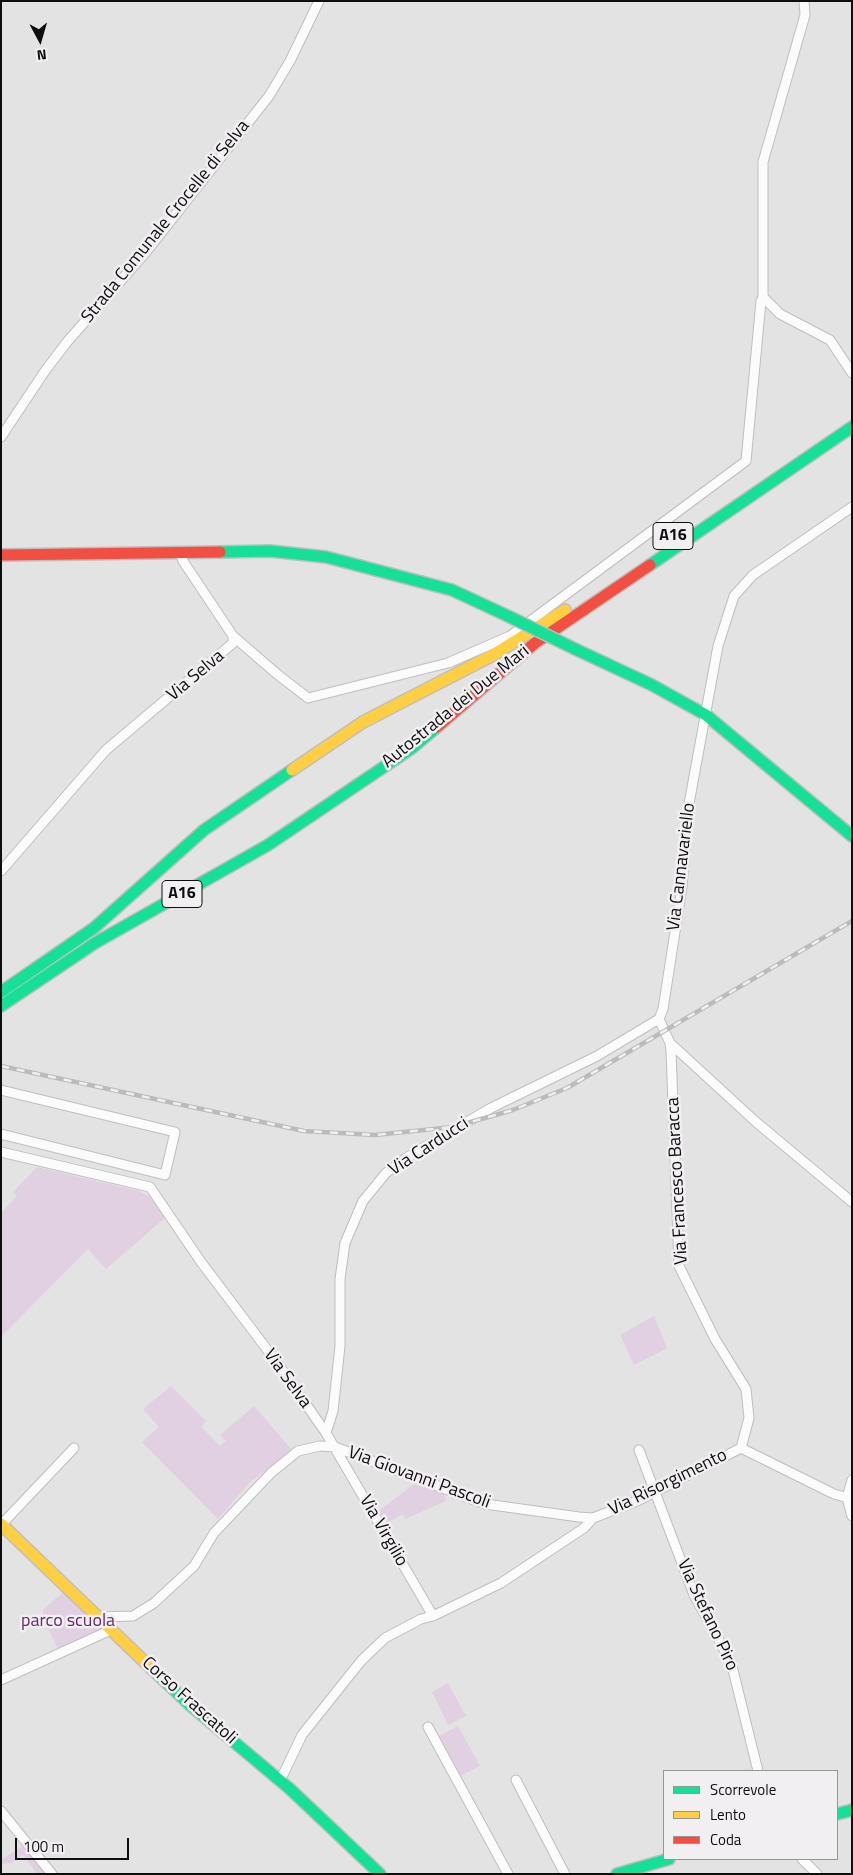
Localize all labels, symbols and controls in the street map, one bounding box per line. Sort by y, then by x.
north arrow [15,15,65,65]
text: N [36,44,48,66]
street label: Strada Comunale Crocelle di Selva [77,116,255,328]
road number: A16 [653,522,693,550]
street label: Autostrada dei Due Mari [378,641,534,773]
street label: Via Selva [163,646,229,706]
street label: Via Cannavariello [663,802,701,932]
road number: A16 [162,881,202,908]
street label: Via Francesco Baracca [663,1097,693,1265]
street label: Via Carducci [385,1113,473,1181]
street label: Via Selva [258,1345,316,1413]
street label: Via Giovanni Pascoli [345,1442,493,1514]
street label: Via Risorgimento [605,1445,731,1521]
street label: Via Virgilio [354,1492,412,1570]
street label: Via Stefano Piro [672,1556,742,1674]
park label: parco scuola [21,1611,115,1633]
street label: Corso Frascatoli [137,1653,241,1749]
legend [663,1770,838,1860]
text: Scorrevole [710,1778,776,1801]
text: Lento [710,1803,746,1826]
scale bar [18,1828,131,1860]
text: Coda [710,1828,741,1851]
text: 100 m [23,1835,64,1858]

